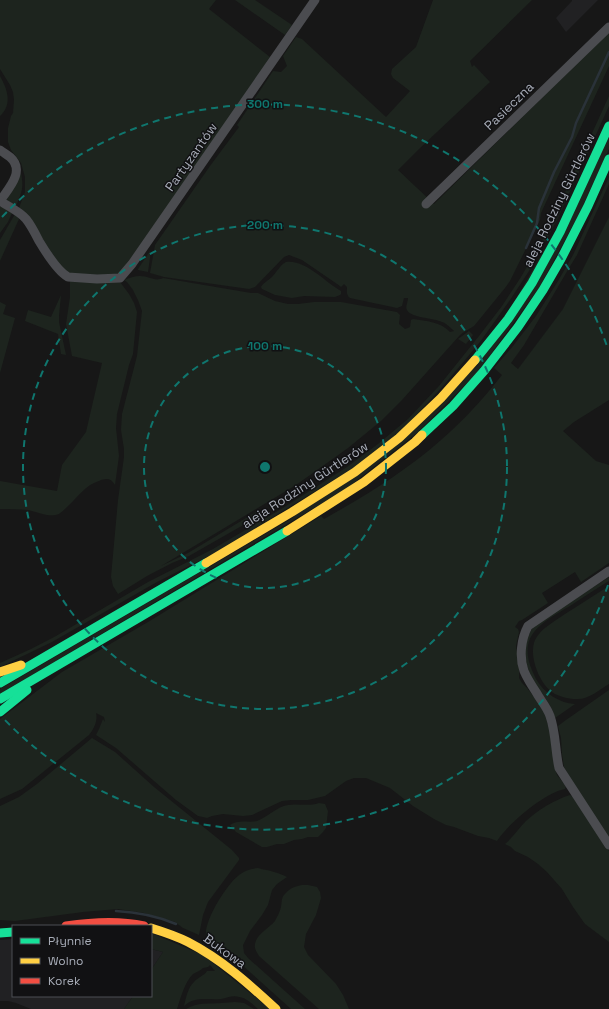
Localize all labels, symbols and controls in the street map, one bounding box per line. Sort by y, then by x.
street label: Pasieczna [481,78,538,134]
text: 300 m [247,96,283,112]
street label: Partyzantów [161,119,221,195]
street label: aleja Rodziny Gürtlerów [519,130,599,270]
text: 200 m [247,217,283,233]
text: 100 m [248,338,282,354]
street label: aleja Rodziny Gürtlerów [239,438,371,532]
centre of rings [258,460,272,474]
legend [12,925,152,997]
street label: Bukowa [200,930,250,973]
text: Płynnie [48,933,92,949]
text: Wolno [48,953,83,969]
text: Korek [48,973,81,989]

